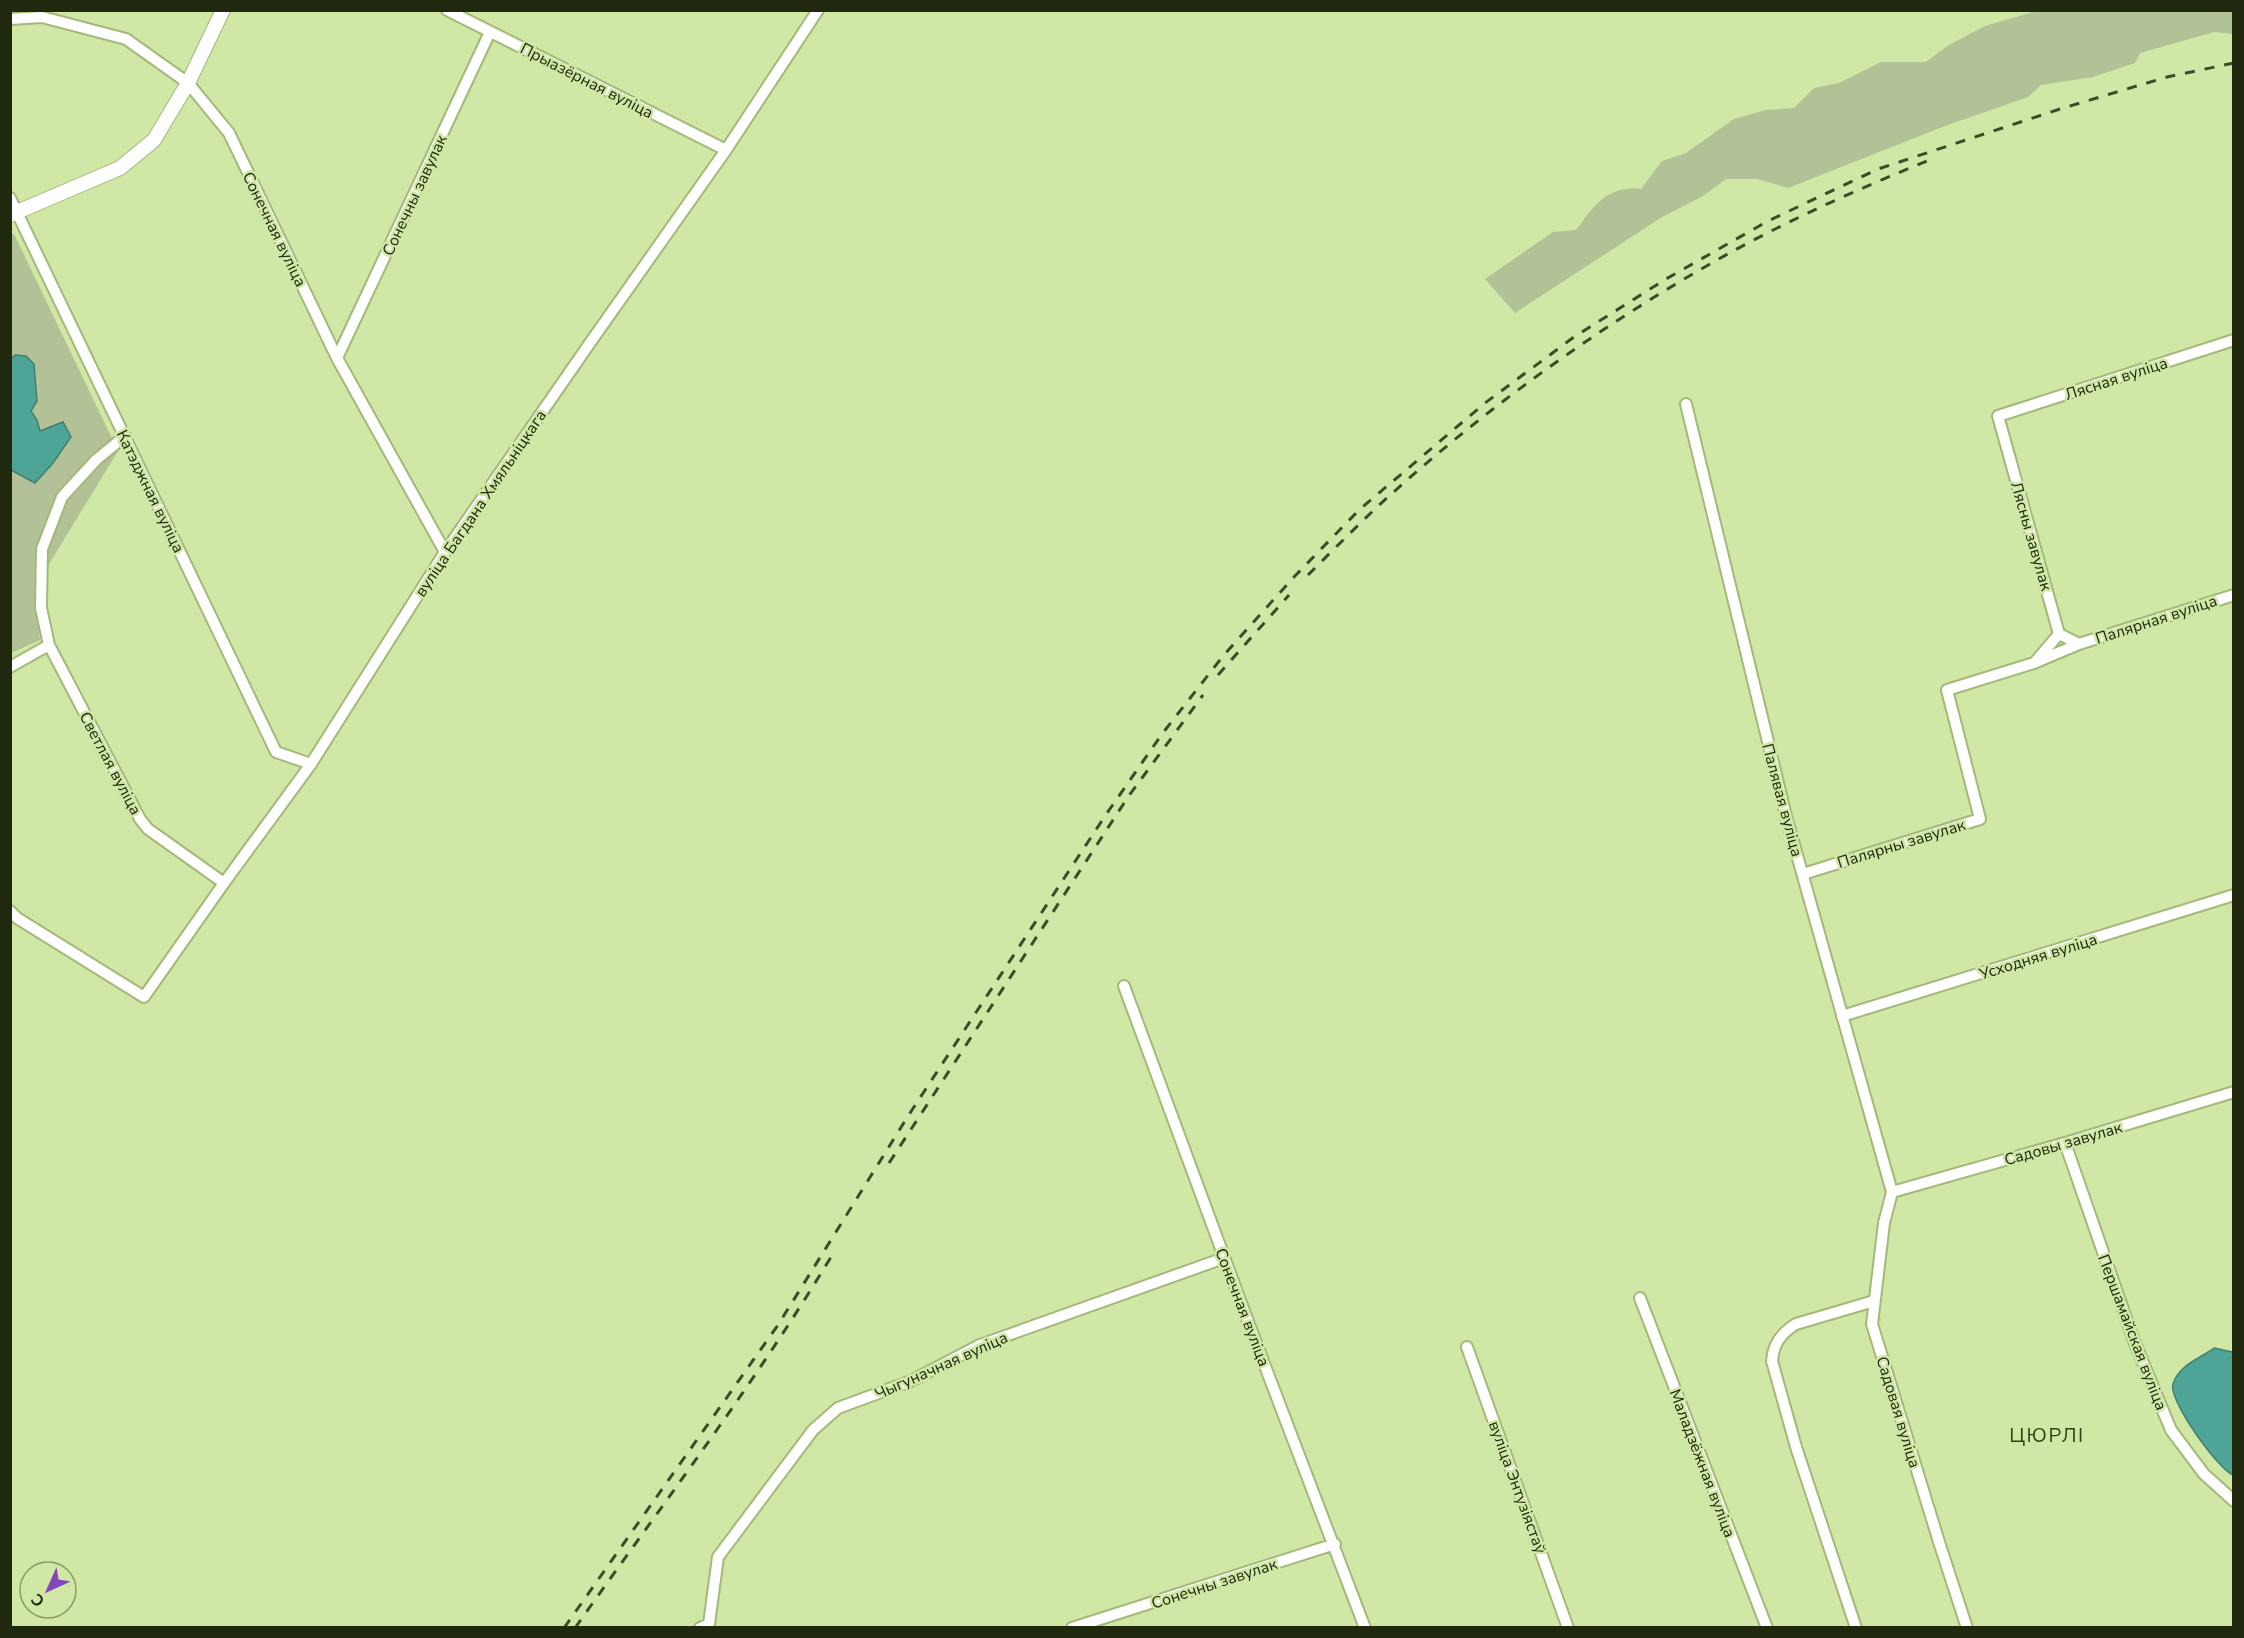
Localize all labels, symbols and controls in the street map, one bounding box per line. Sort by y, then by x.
street label: Прыазёрная вуліца [516,38,657,124]
street label: Сонечны завулак [377,131,453,260]
street label: Сонечная вуліца [237,168,311,291]
street label: Лясная вуліца [2062,352,2170,406]
street label: вуліца Багдана Хмяльніцкага [410,406,552,601]
street label: Катэджная вуліца [111,426,189,557]
street label: Лясны завулак [2005,479,2057,594]
street label: Палярная вуліца [2093,590,2220,650]
street label: Светлая вуліца [74,708,147,819]
street label: Палявая вуліца [1756,741,1808,859]
street label: Палярны завулак [1835,814,1968,874]
street label: Усходняя вуліца [1976,929,2100,986]
street label: Садовы завулак [2002,1116,2125,1171]
street label: Сонечная вуліца [1209,1245,1275,1370]
street label: Першамайская вуліца [2092,1251,2172,1414]
street label: Чыгуначная вуліца [871,1327,1011,1405]
street label: Садовая вуліца [1871,1354,1925,1471]
street label: Маладзёжная вуліца [1664,1386,1741,1541]
street label: вуліца Энтузіястаў [1483,1418,1552,1557]
district label: ЦЮРЛІ [2009,1422,2085,1449]
street label: Сонечны завулак [1149,1553,1281,1615]
north arrow [18,1560,78,1620]
text: С [26,1588,50,1612]

